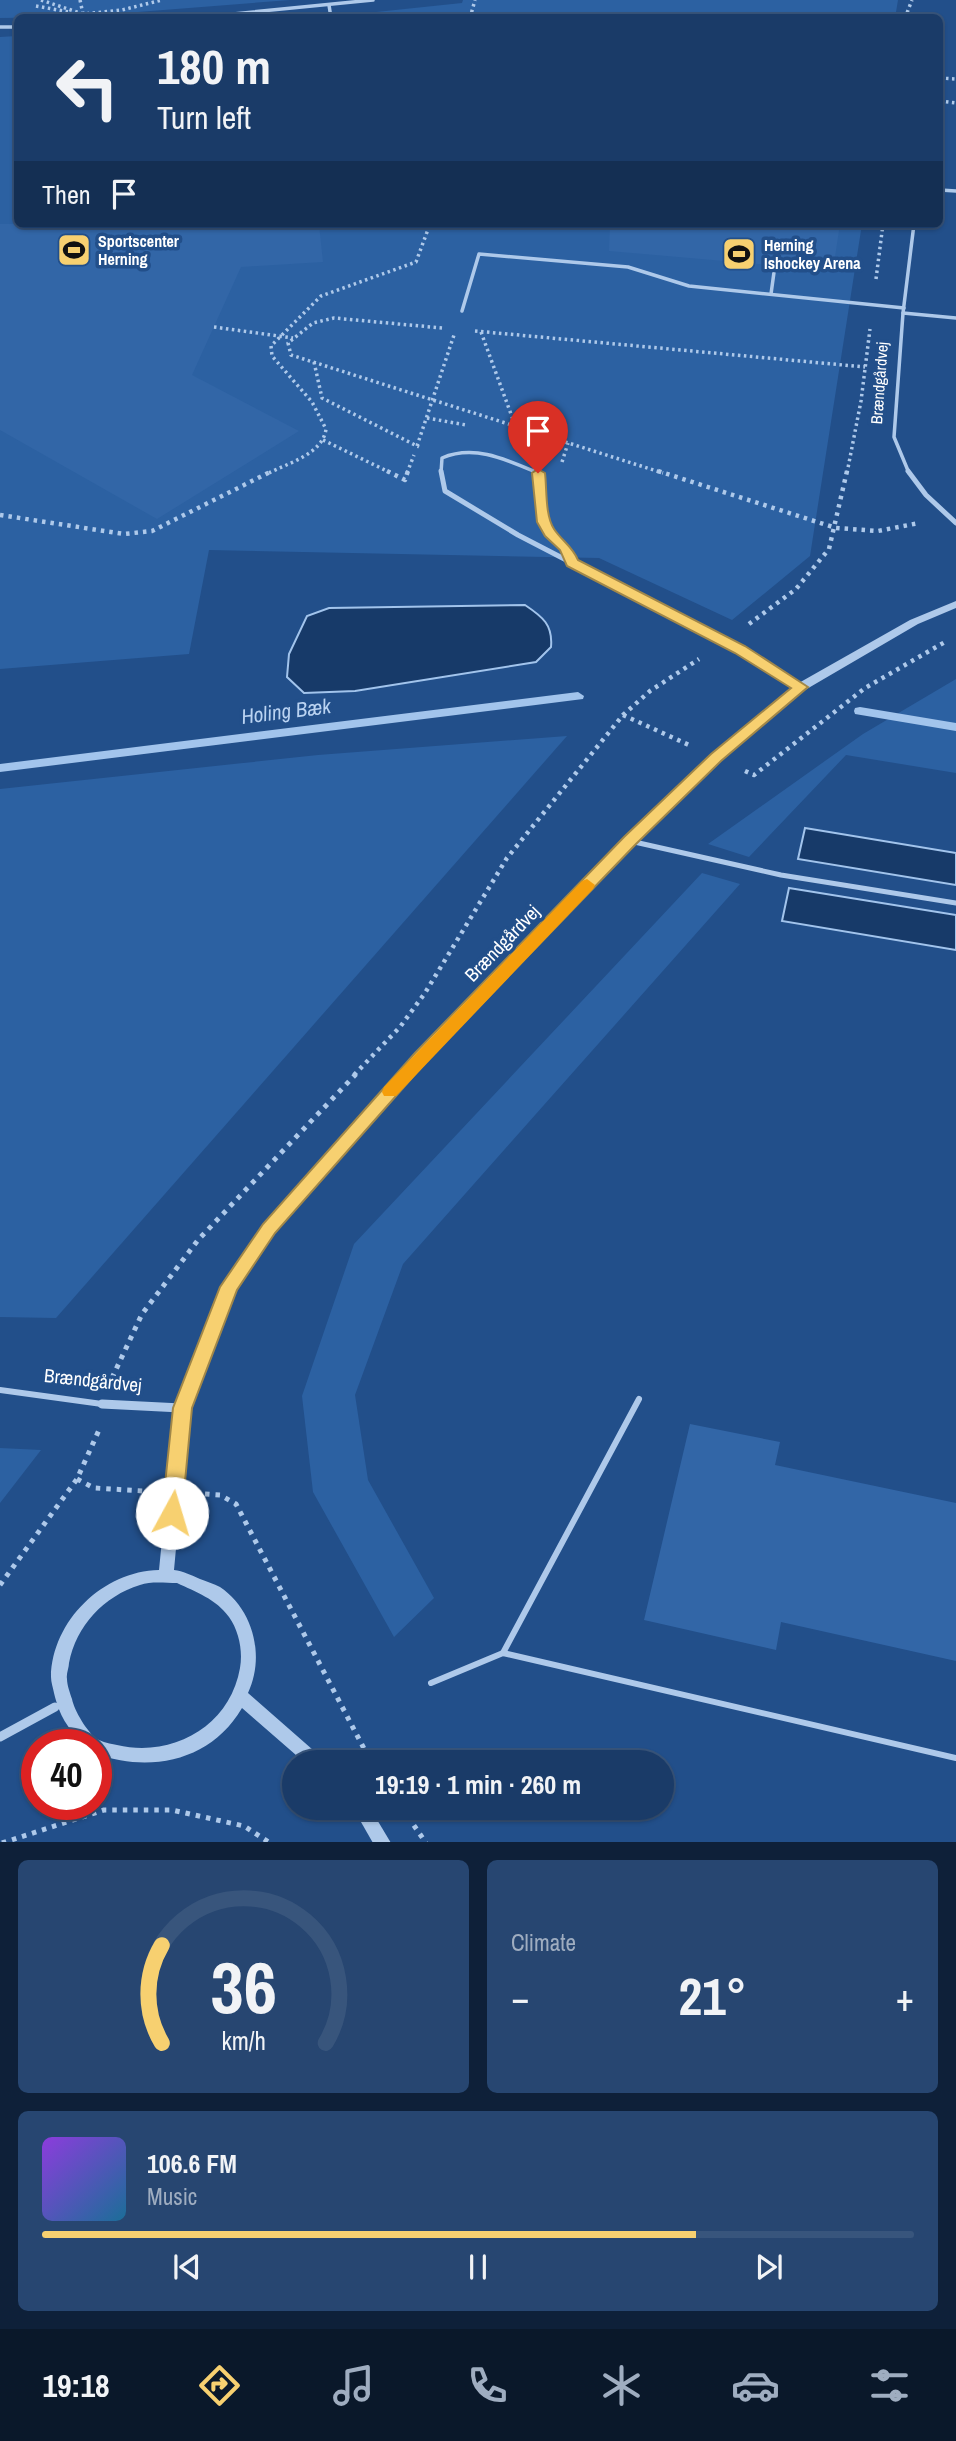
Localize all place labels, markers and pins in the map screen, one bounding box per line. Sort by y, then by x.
place label: Sportscenter Herning [98,230,180,270]
sports icon: Sportscenter Herning [55,231,93,269]
place label: Herning Ishockey Arena [764,234,861,274]
sports icon: Herning Ishockey Arena [720,235,758,273]
pin [508,401,568,473]

